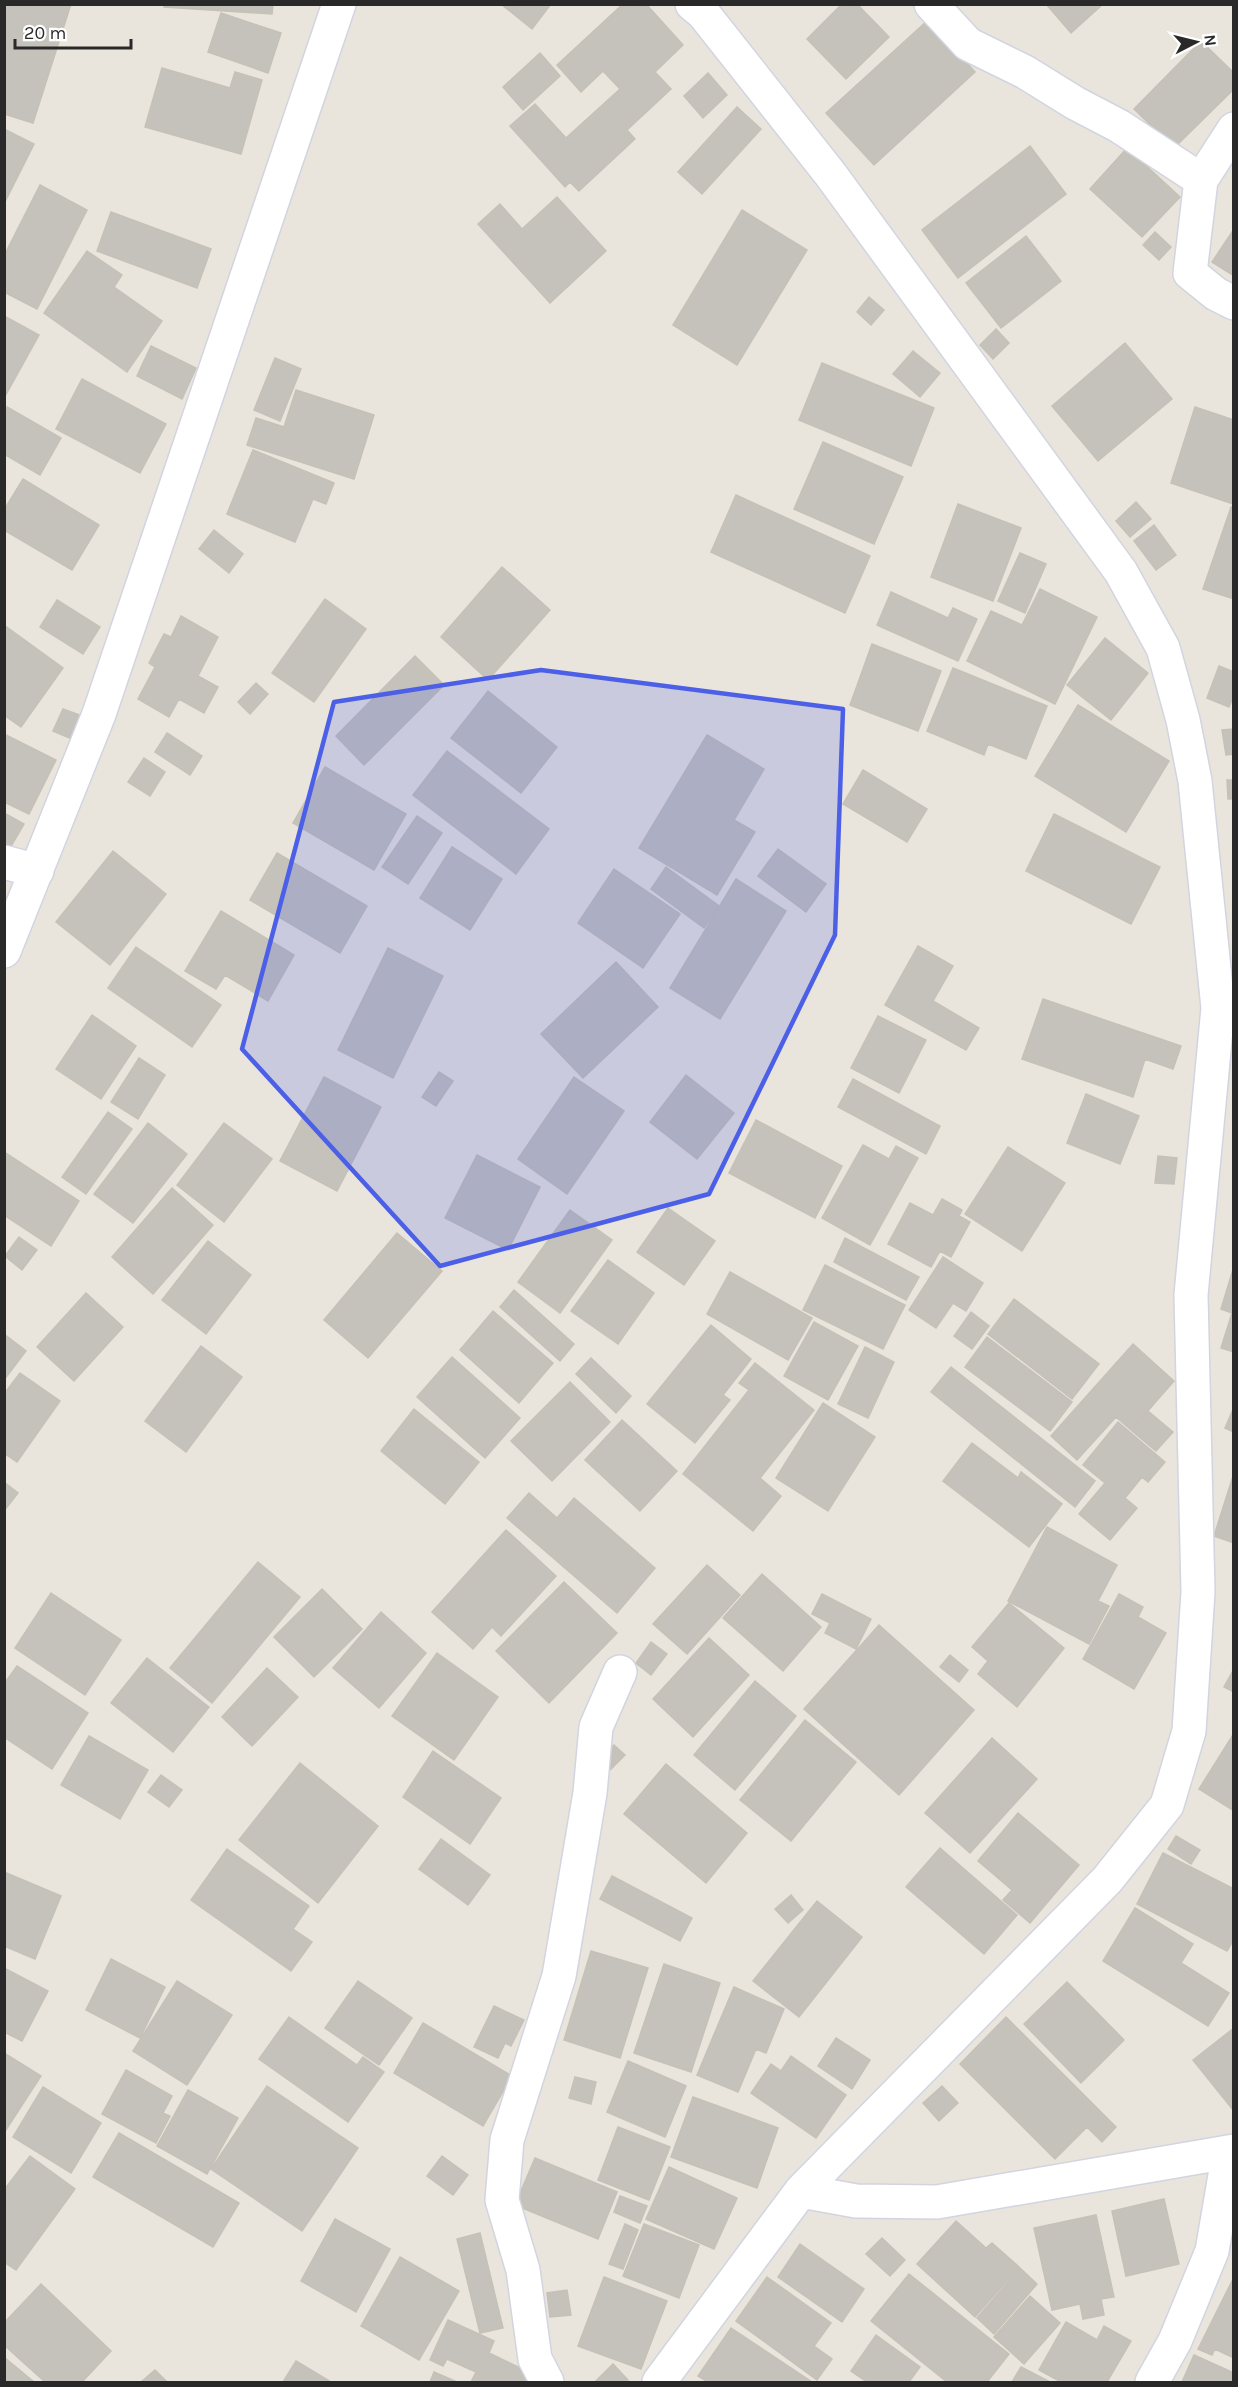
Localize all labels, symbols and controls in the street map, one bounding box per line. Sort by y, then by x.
scale bar [15,12,130,50]
north arrow [1166,12,1226,72]
text: 20 m [24,22,66,44]
text: N [1200,33,1221,47]

